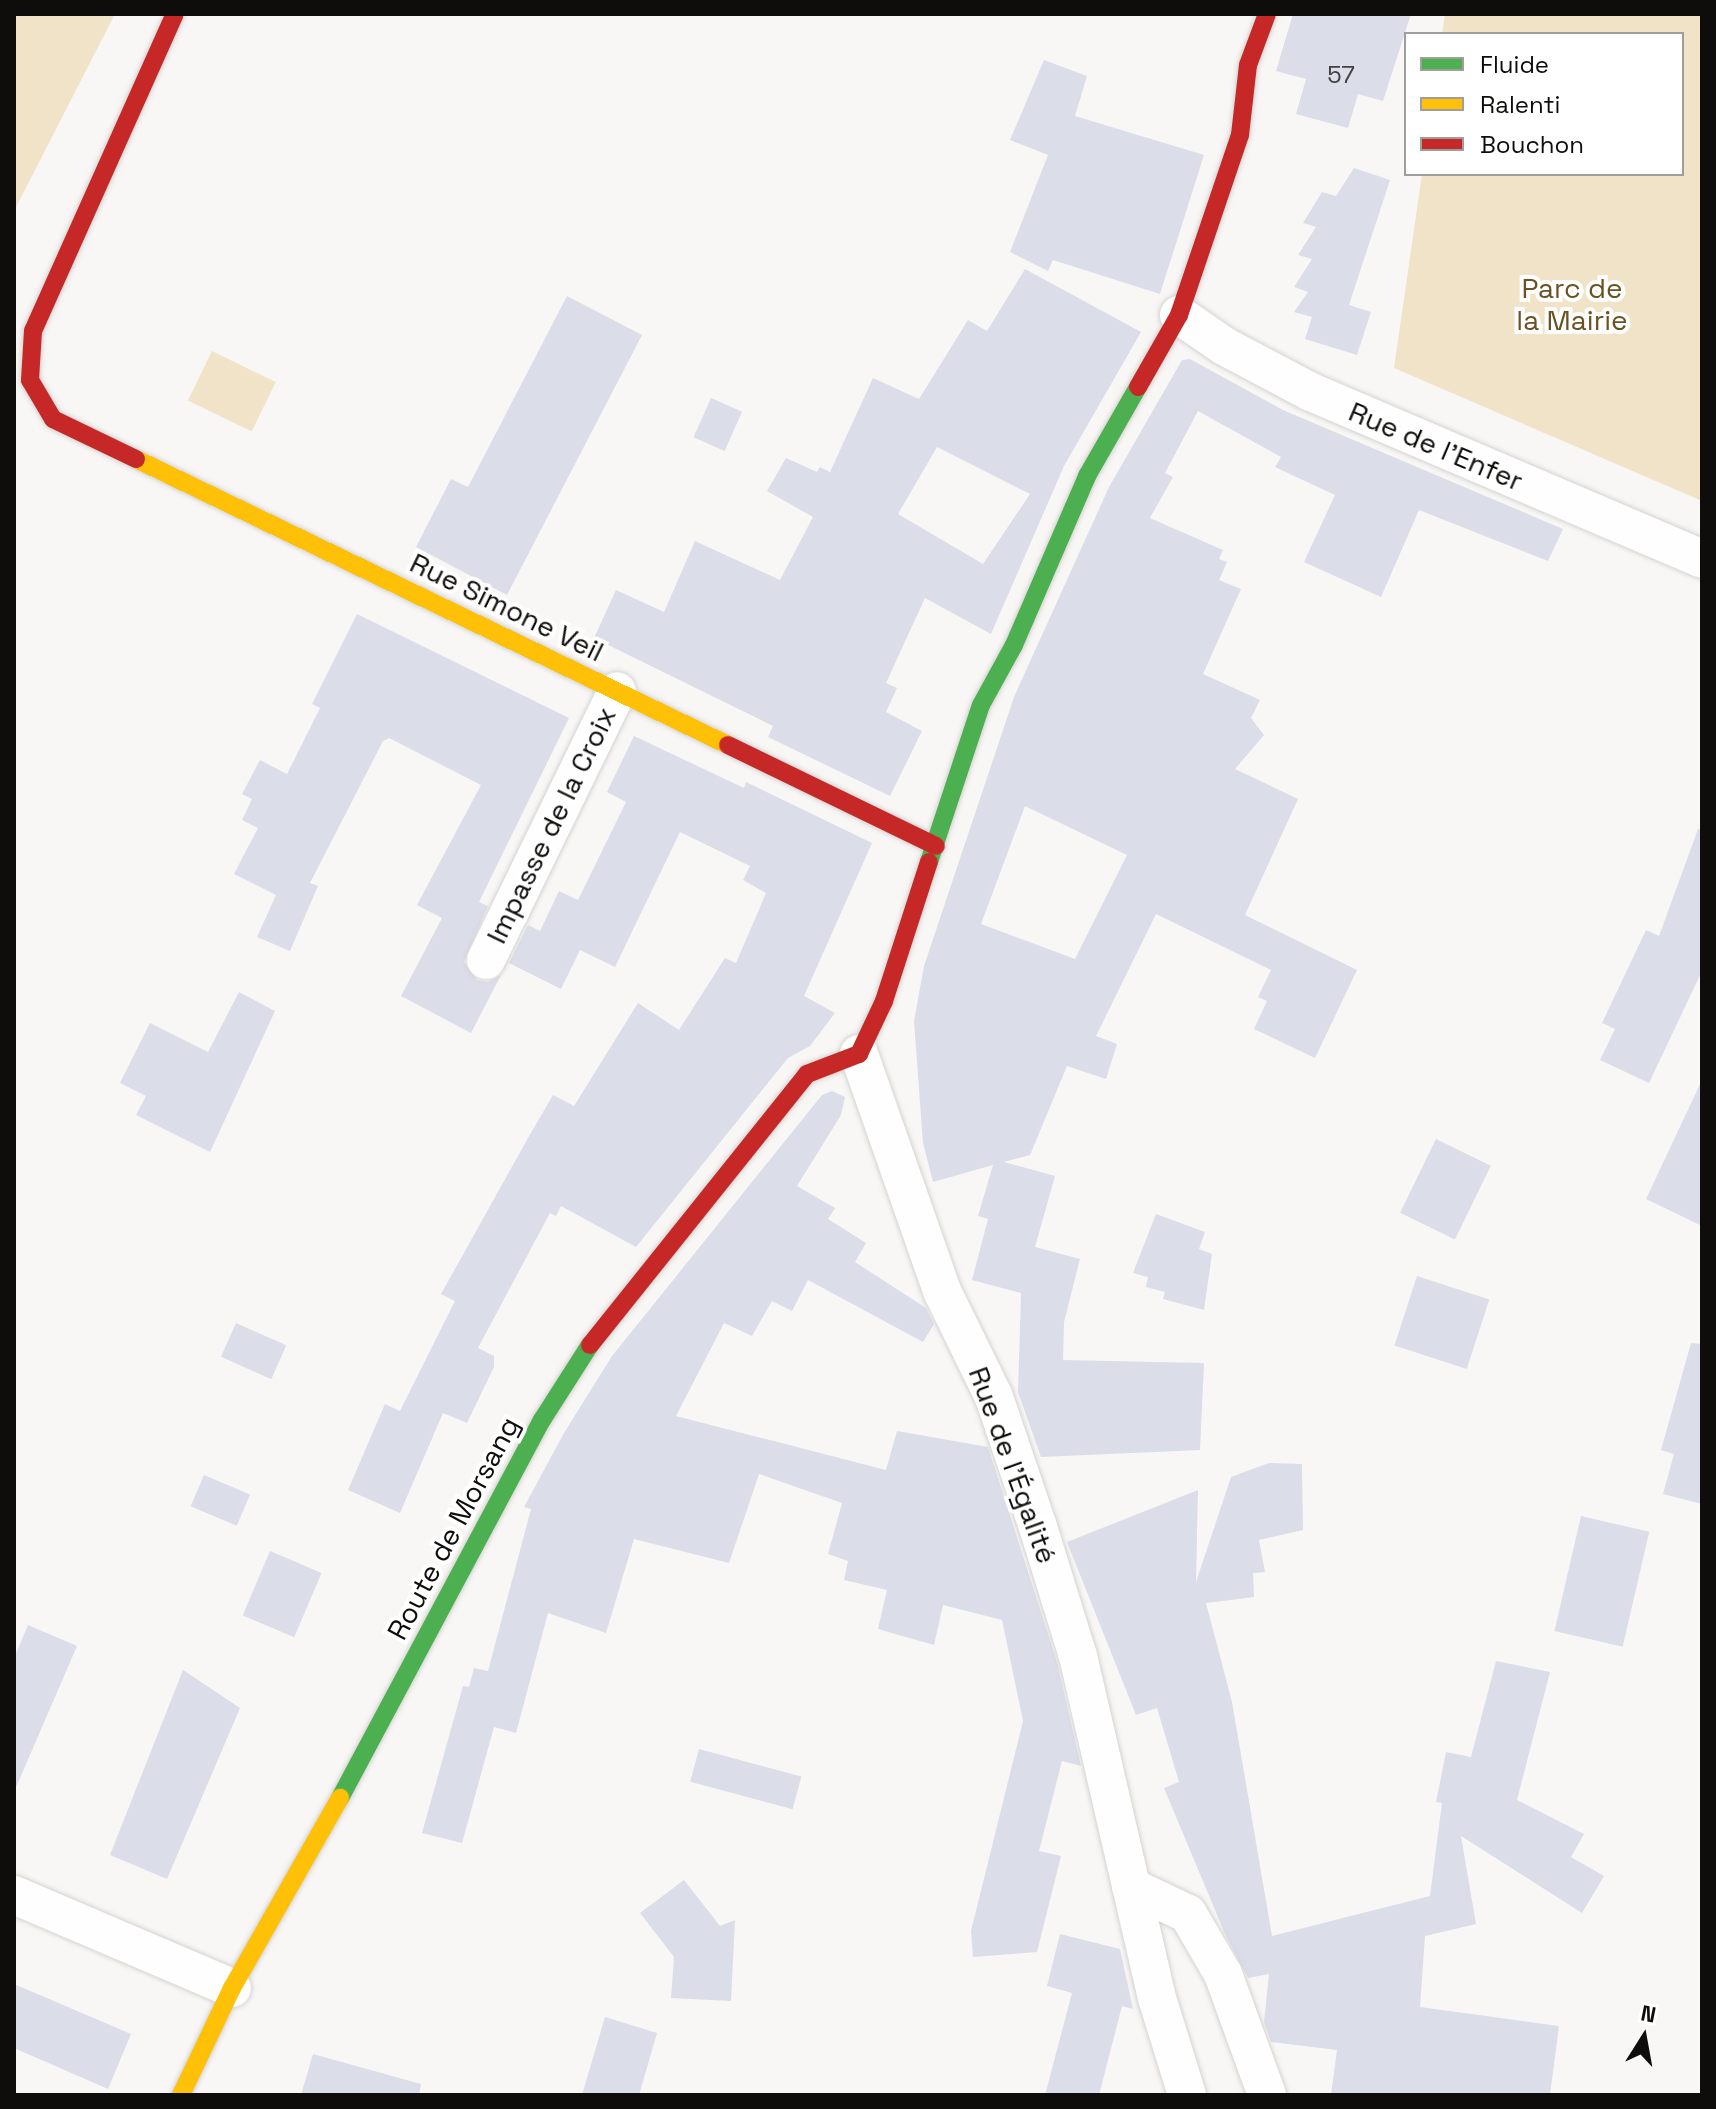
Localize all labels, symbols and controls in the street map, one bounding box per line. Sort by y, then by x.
legend [1404,32,1684,176]
text: Fluide [1480,49,1549,80]
house number: 57 [1327,61,1355,89]
text: Ralenti [1480,89,1560,120]
text: Bouchon [1480,129,1584,160]
park label: Parc de la Mairie [1516,271,1628,337]
street label: Rue de l'Enfer [1344,394,1528,498]
street label: Rue Simone Veil [405,546,609,668]
street label: Impasse de la Croix [479,701,623,949]
street label: Rue de l'Égalité [962,1362,1064,1568]
street label: Route de Morsang [380,1411,526,1645]
north arrow [1604,1997,1684,2077]
text: N [1639,1998,1658,2029]

